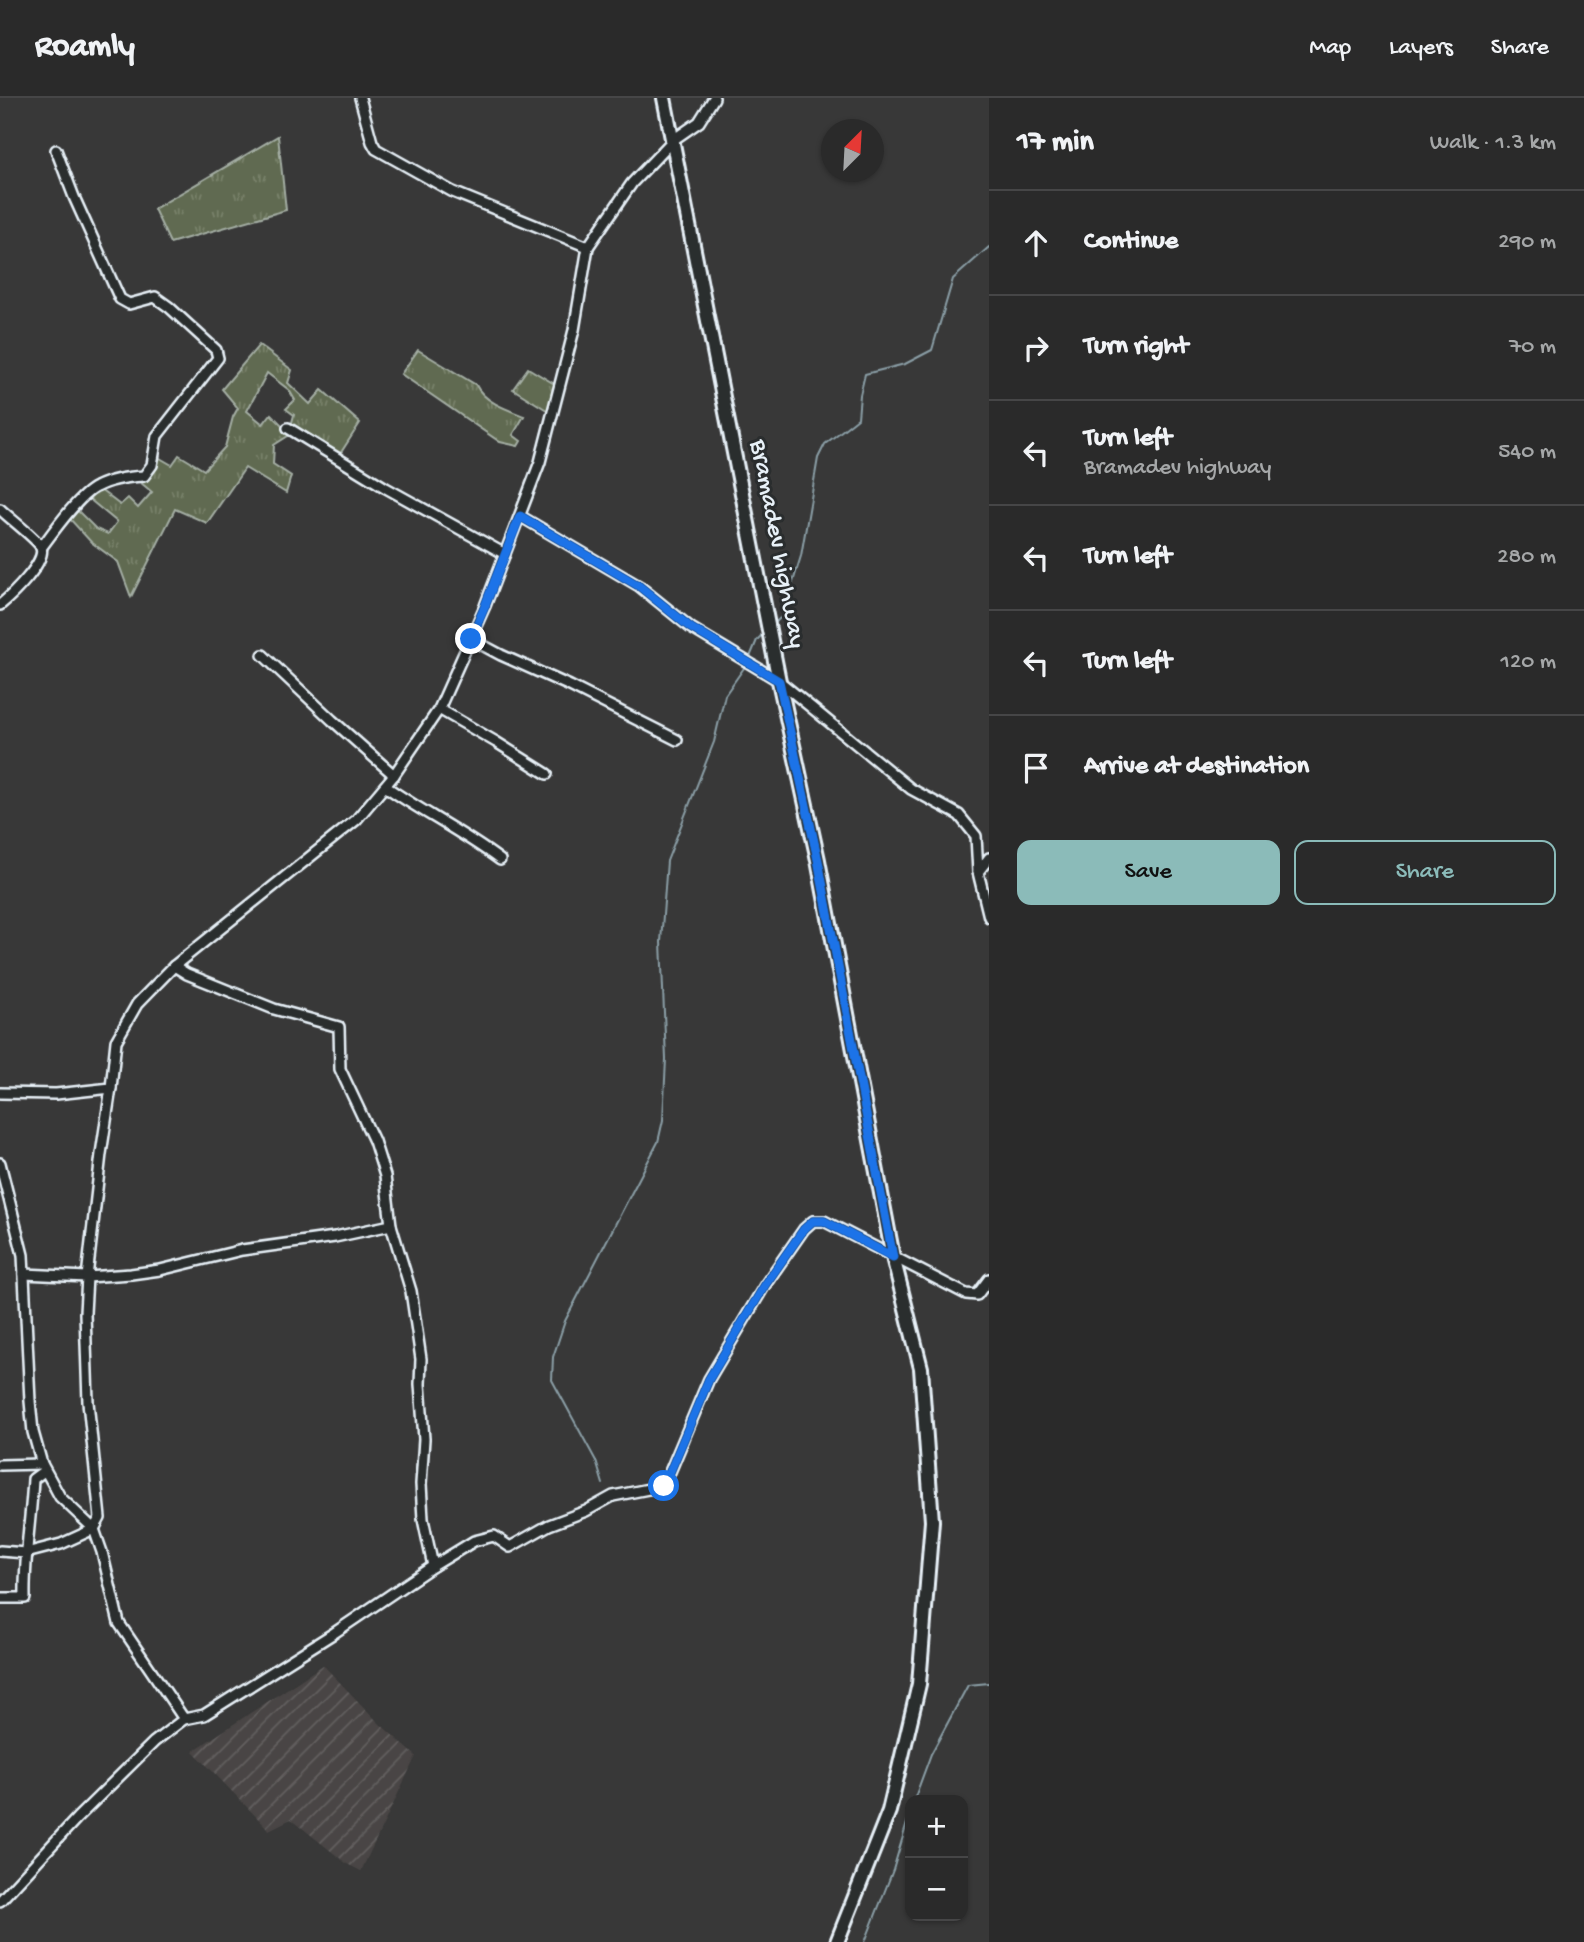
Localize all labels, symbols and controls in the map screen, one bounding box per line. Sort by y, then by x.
text: Roamly [35,29,135,67]
text: Map [1309,34,1351,63]
text: Layers [1389,34,1453,63]
text: Share [1491,34,1549,63]
north arrow [821,119,884,182]
text: 17 min [1017,126,1094,161]
text: Walk · 1.3 km [1430,130,1556,157]
icon: ahead [1017,224,1055,262]
text: Continue [1084,227,1178,258]
text: 290 m [1498,229,1556,256]
icon: right [1017,329,1055,367]
text: Turn right [1084,332,1188,363]
text: 70 m [1509,334,1556,361]
text: Turn left [1084,424,1172,455]
icon: left [1017,434,1055,472]
street label: Bramadev highway [740,436,811,651]
text: 540 m [1498,439,1556,466]
text: Bramadev highway [1084,455,1271,482]
icon: left [1017,539,1055,577]
text: Turn left [1084,542,1172,573]
text: 280 m [1497,544,1556,571]
route end [455,623,486,654]
icon: left [1017,644,1055,682]
text: Turn left [1084,647,1172,678]
text: 120 m [1501,649,1556,676]
icon: arrive [1017,749,1055,787]
text: Arrive at destination [1084,752,1309,783]
button: Save [1017,840,1280,905]
button: Share [1294,840,1556,905]
route start [648,1470,679,1501]
map controls [905,1795,968,1921]
button: + [905,1795,968,1858]
button: − [905,1858,968,1921]

